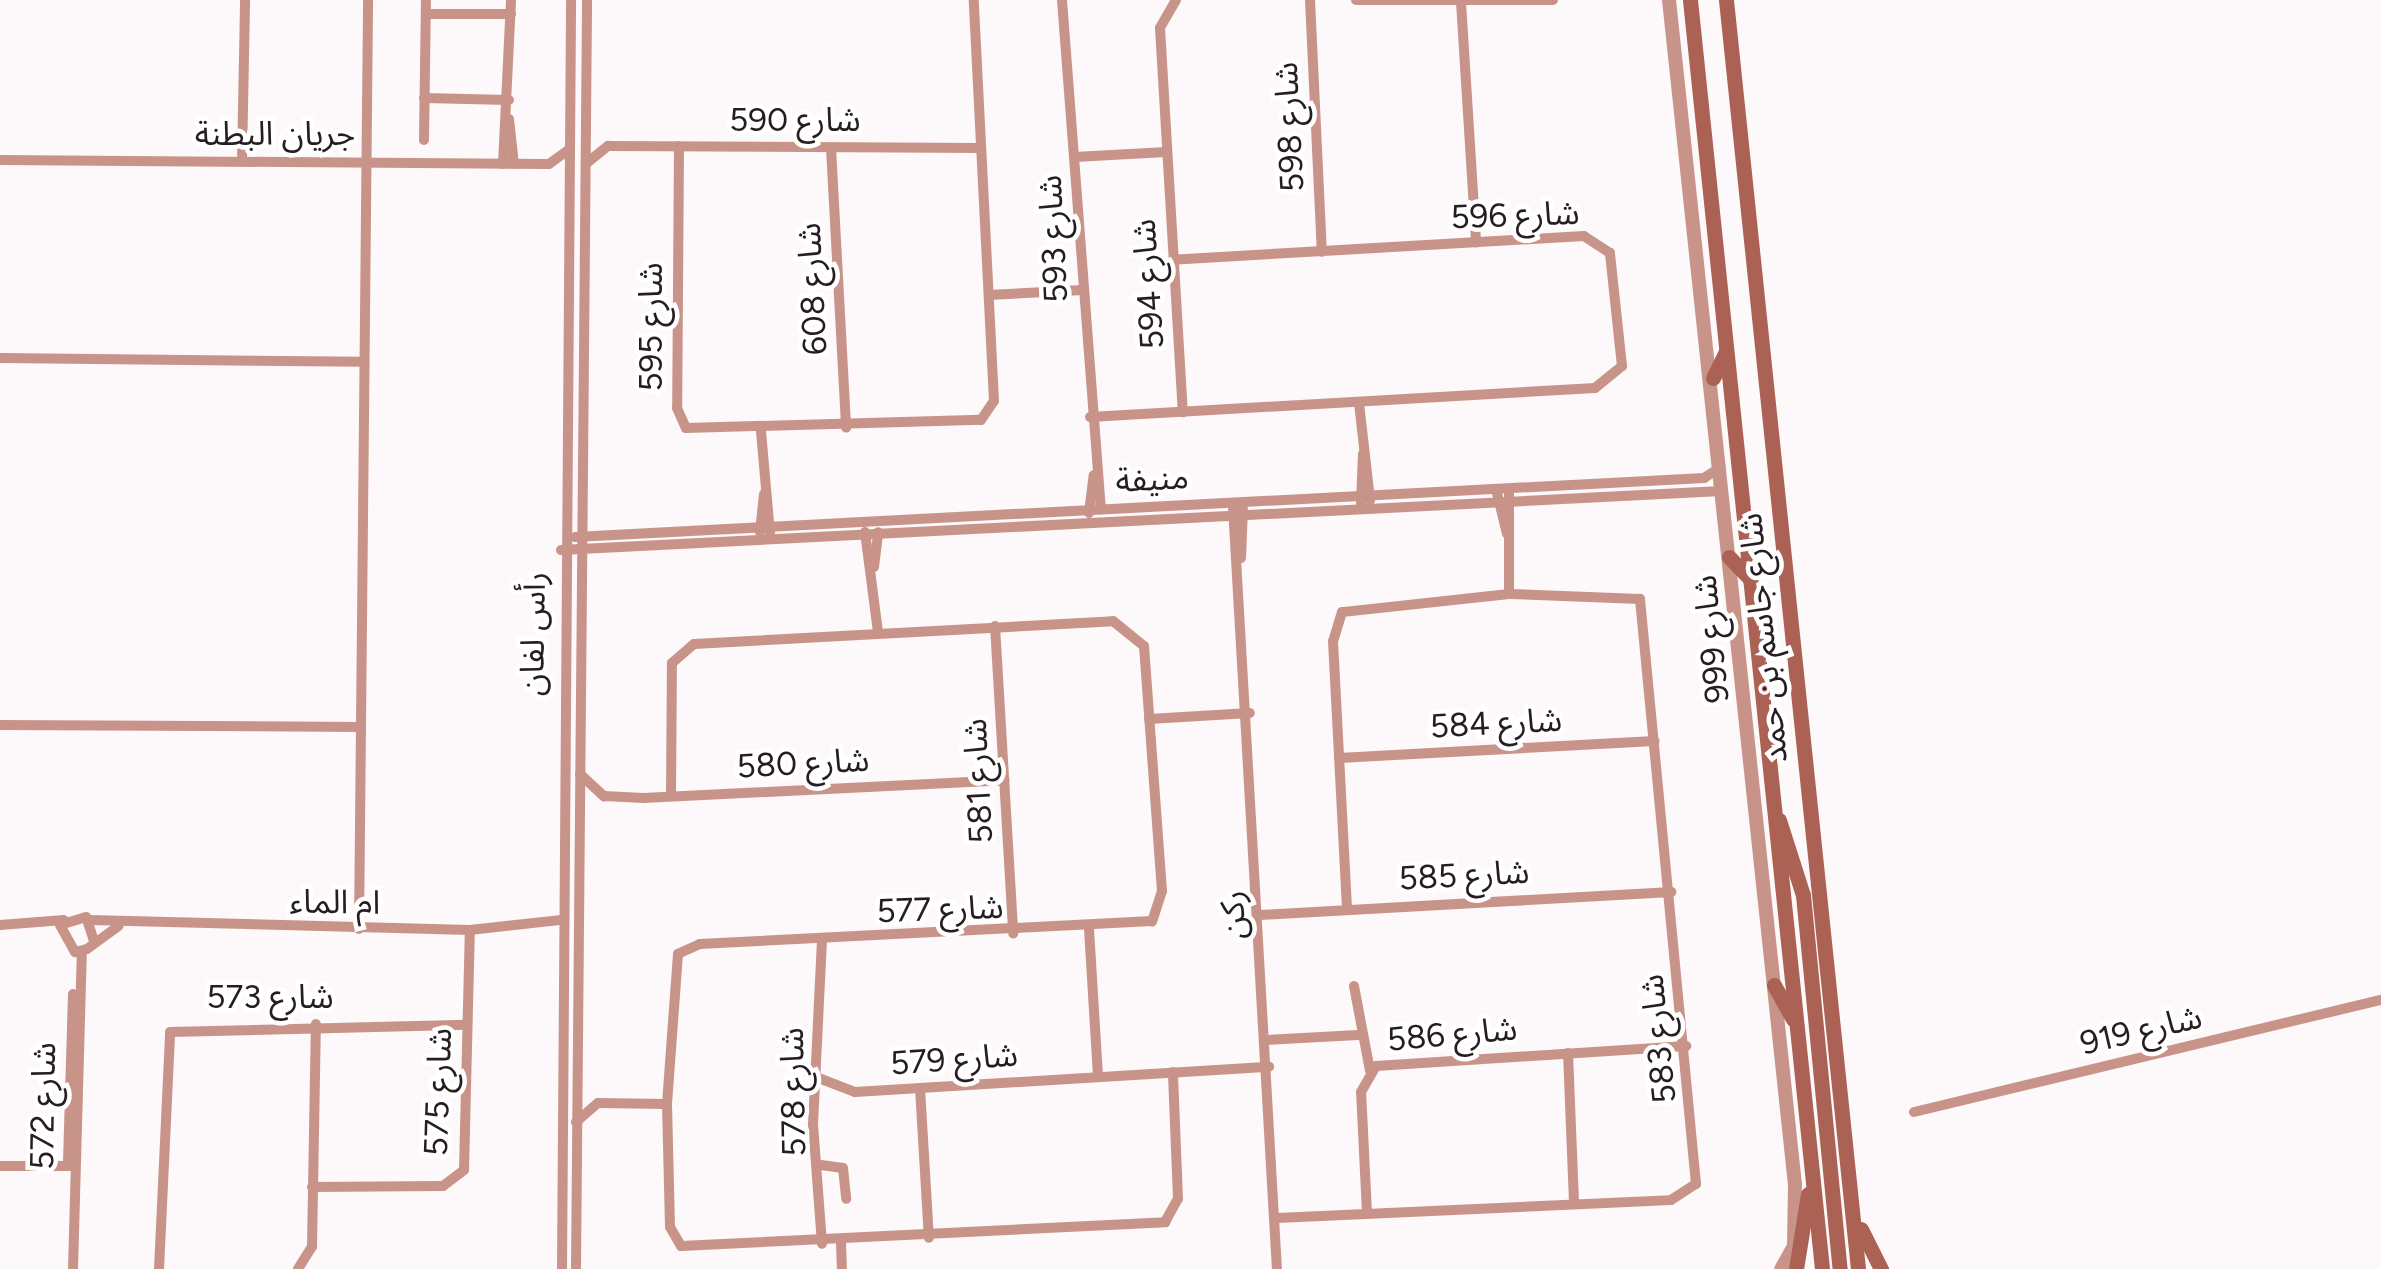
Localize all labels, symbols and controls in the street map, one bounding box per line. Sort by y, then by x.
street label: شارع 598 [1266,61,1312,193]
street label: شارع 590 [729,100,861,140]
street label: جريان البطنة [195,114,355,154]
street label: شارع 593 [1030,174,1076,304]
street label: شارع 596 [1450,193,1580,237]
street label: شارع 594 [1124,217,1172,351]
street label: شارع 608 [789,222,835,356]
street label: شارع 595 [631,262,671,392]
street label: منيفة [1114,457,1190,501]
street label: شارع جاسم بن حمد [1730,511,1796,765]
street label: رأس لفان [512,572,554,696]
street label: شارع 999 [1685,573,1737,705]
street label: شارع 584 [1429,700,1563,746]
street label: شارع 581 [955,717,1001,845]
street label: شارع 580 [736,740,870,786]
street label: شارع 585 [1398,852,1530,898]
street label: ام الماء [289,881,381,923]
street label: شارع 577 [876,887,1004,931]
street label: ركن [1212,890,1254,940]
street label: شارع 583 [1632,972,1684,1106]
street label: شارع 573 [206,977,334,1017]
street label: شارع 919 [2076,997,2206,1063]
street label: شارع 586 [1385,1009,1519,1059]
street label: شارع 575 [416,1027,460,1157]
street label: شارع 578 [772,1027,814,1157]
street label: شارع 579 [889,1035,1019,1083]
street label: شارع 572 [22,1042,64,1170]

